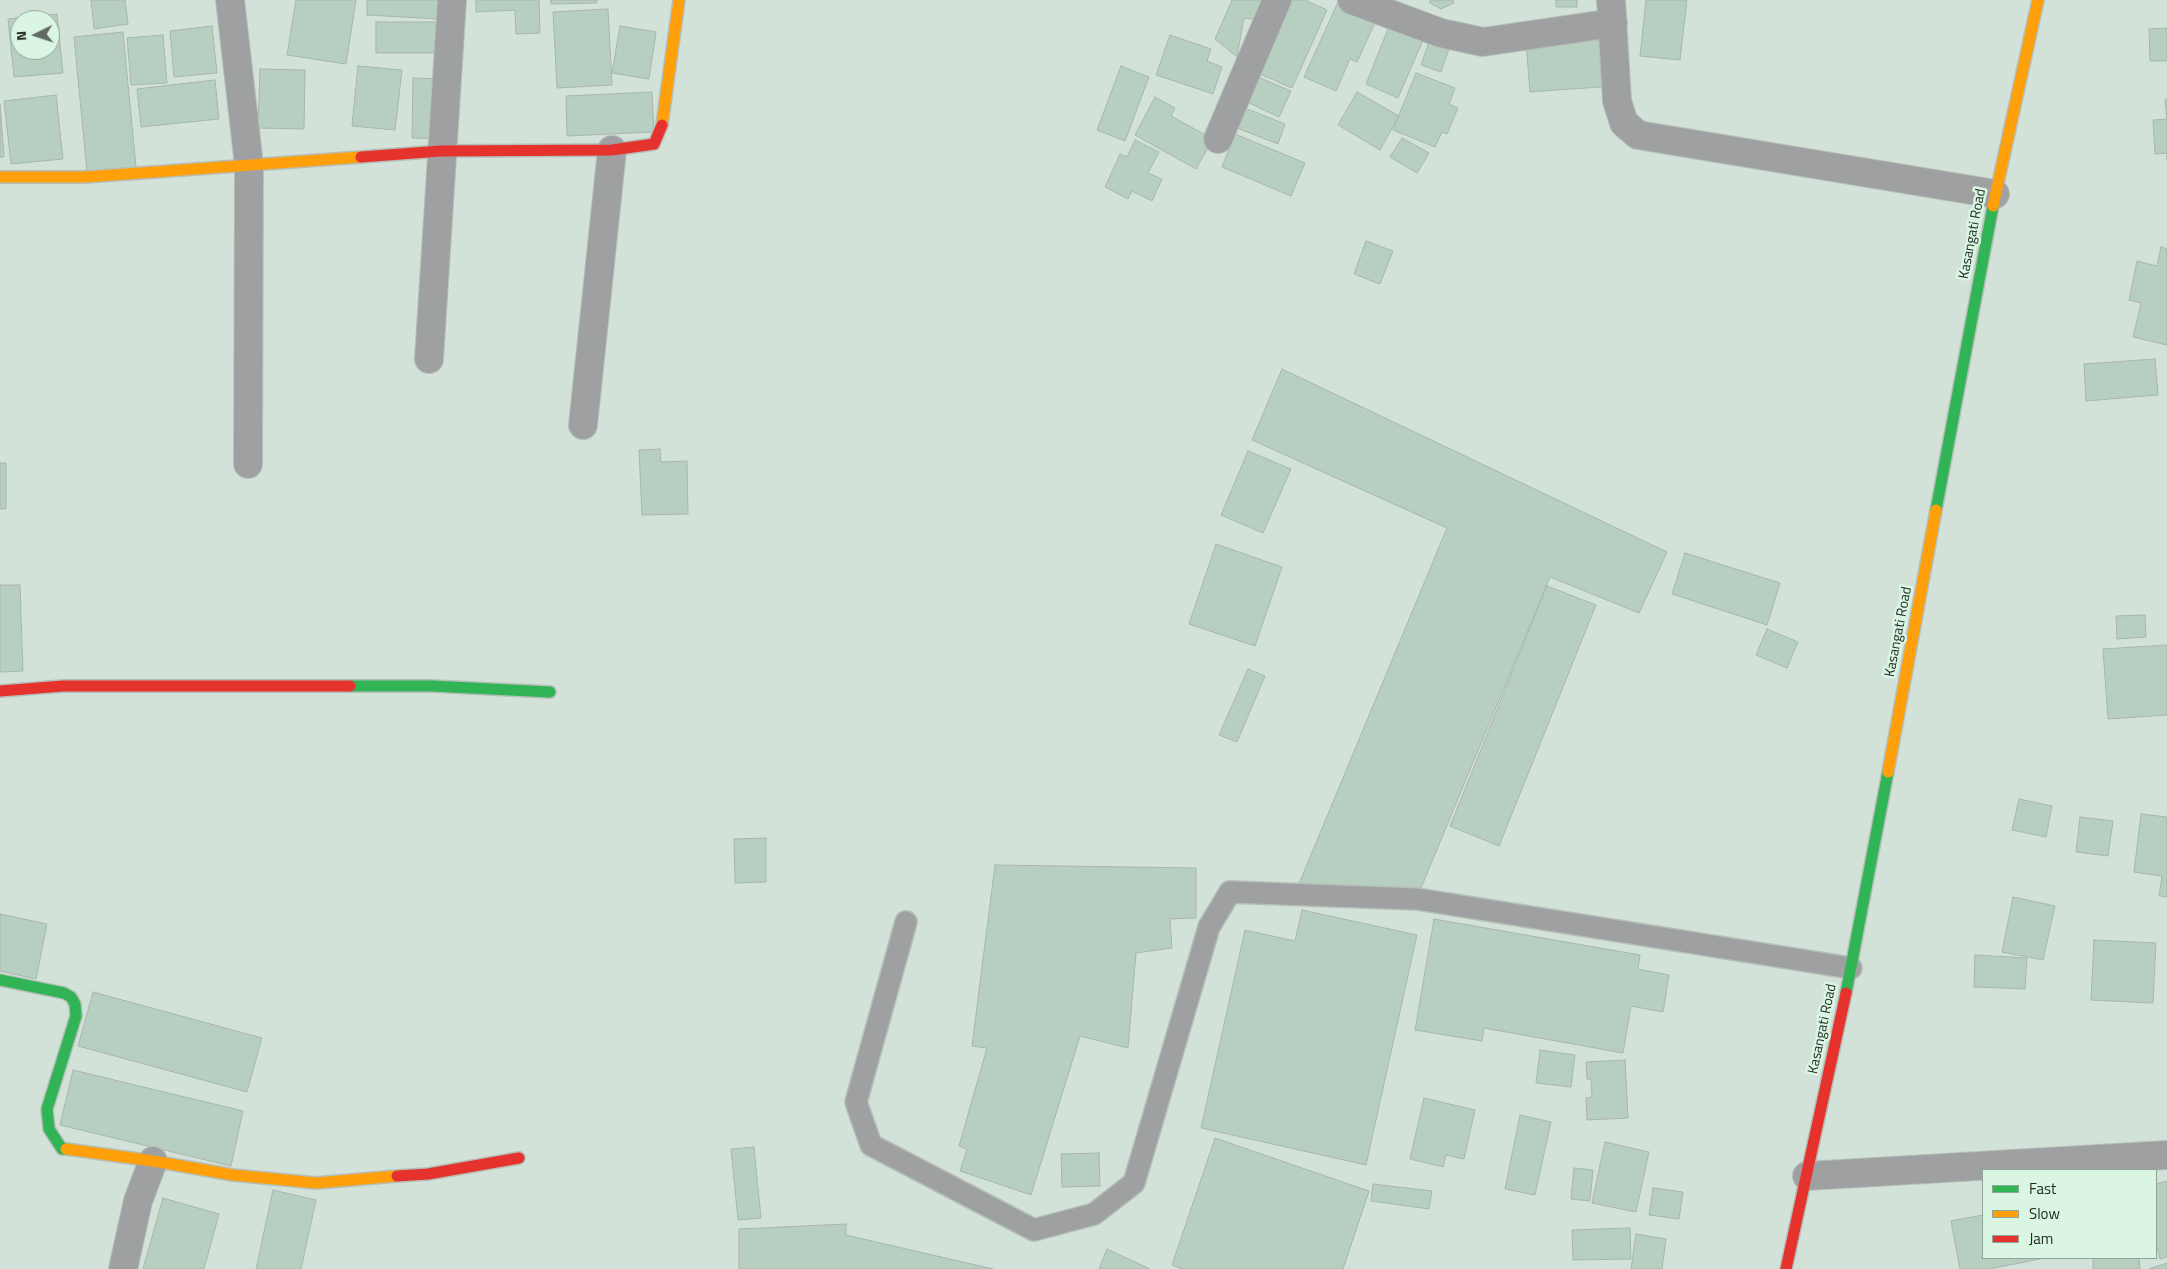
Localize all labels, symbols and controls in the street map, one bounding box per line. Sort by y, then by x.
north arrow [10,10,60,60]
text: N [10,30,31,42]
street label: Kasangati Road [1956,187,1990,281]
street label: Kasangati Road [1882,585,1916,679]
street label: Kasangati Road [1805,982,1841,1076]
legend [1982,1169,2157,1259]
text: Fast [2029,1177,2056,1200]
text: Slow [2029,1202,2060,1225]
text: Jam [2029,1227,2053,1250]

